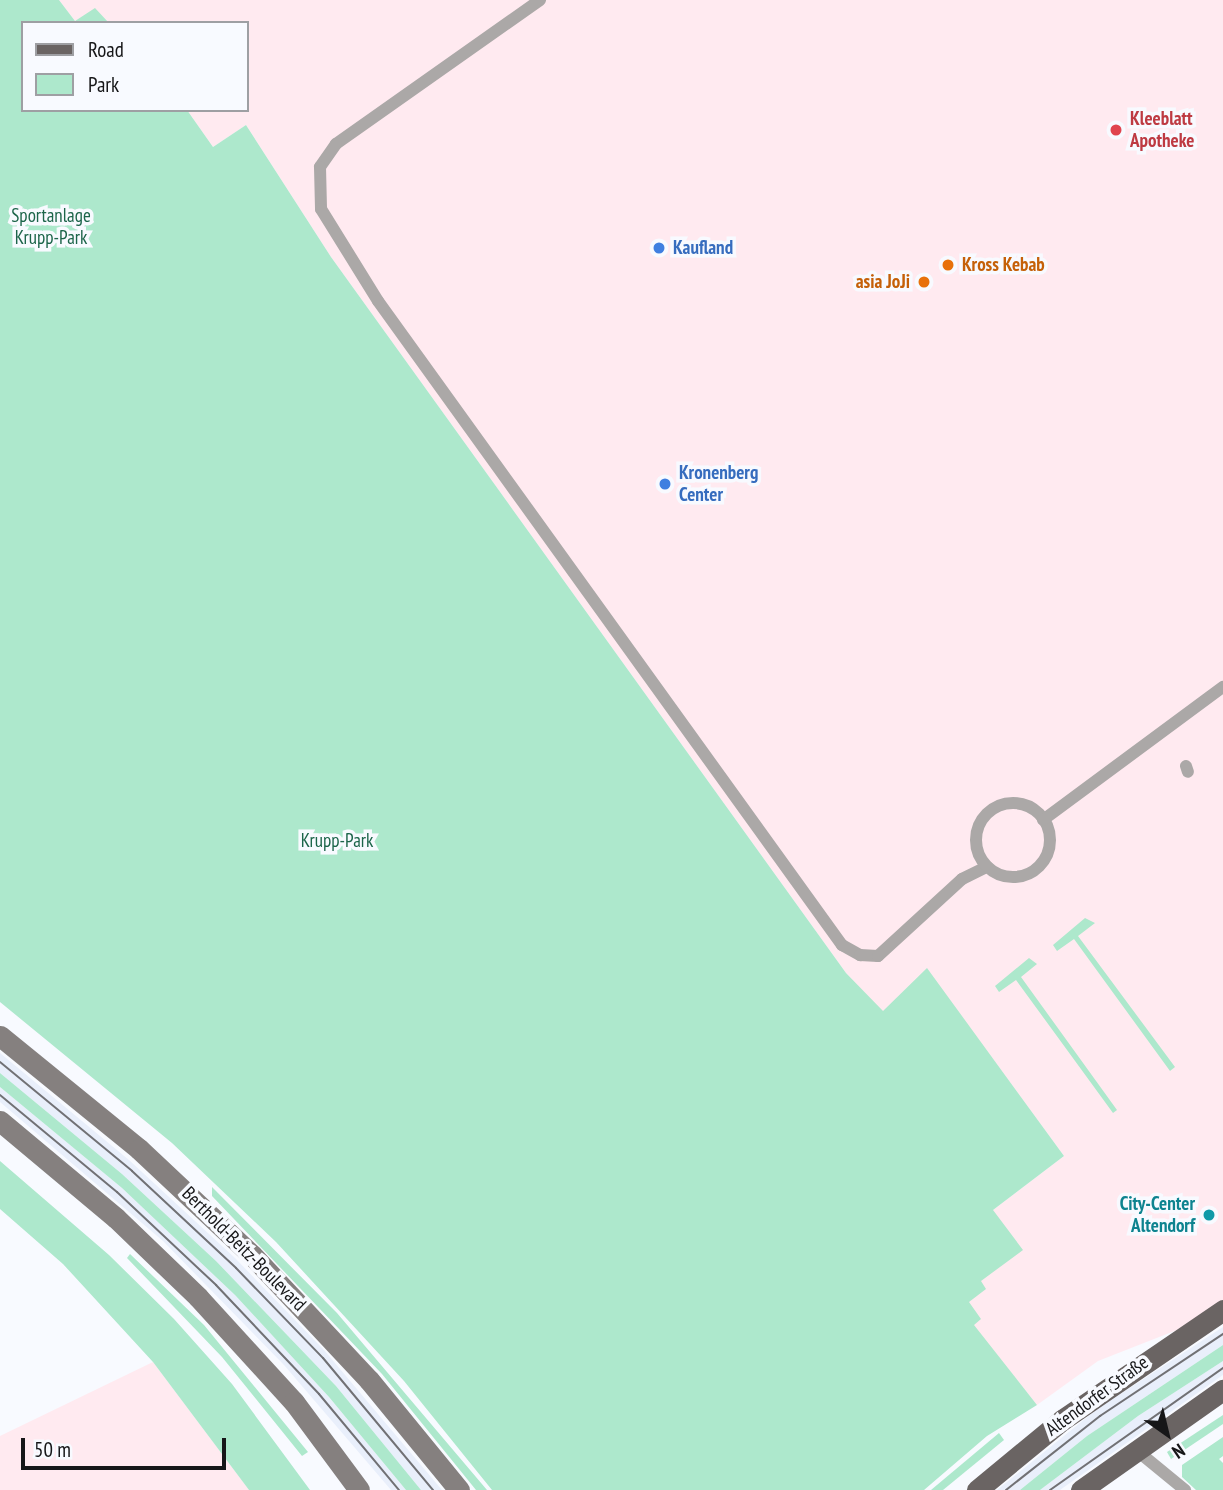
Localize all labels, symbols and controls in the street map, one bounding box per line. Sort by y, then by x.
legend [21,21,248,112]
text: Road [88,36,124,63]
text: Park [88,71,119,98]
place label: Kleeblatt Apotheke [1130,108,1194,152]
marker: Kleeblatt Apotheke [1108,122,1124,138]
park label: Sportanlage Krupp-Park [11,205,91,249]
place label: Kaufland [673,237,733,259]
marker: Kaufland [651,240,667,256]
place label: Kross Kebab [962,254,1045,276]
marker: Kross Kebab [940,257,956,273]
place label: asia JoJi [856,271,910,293]
marker: asia JoJi [916,274,932,290]
place label: Kronenberg Center [679,462,758,506]
marker: Kronenberg Center [657,476,673,492]
park label: Krupp-Park [301,830,373,852]
street label: Berthold-Beitz-Boulevard [177,1182,311,1316]
place label: City-Center Altendorf [1120,1193,1195,1237]
marker: City-Center Altendorf [1201,1207,1217,1223]
street label: Altendorfer Straße [1041,1351,1153,1441]
north arrow [1132,1399,1202,1469]
scale bar [24,1424,229,1468]
text: 50 m [34,1436,71,1463]
text: N [1168,1439,1190,1464]

